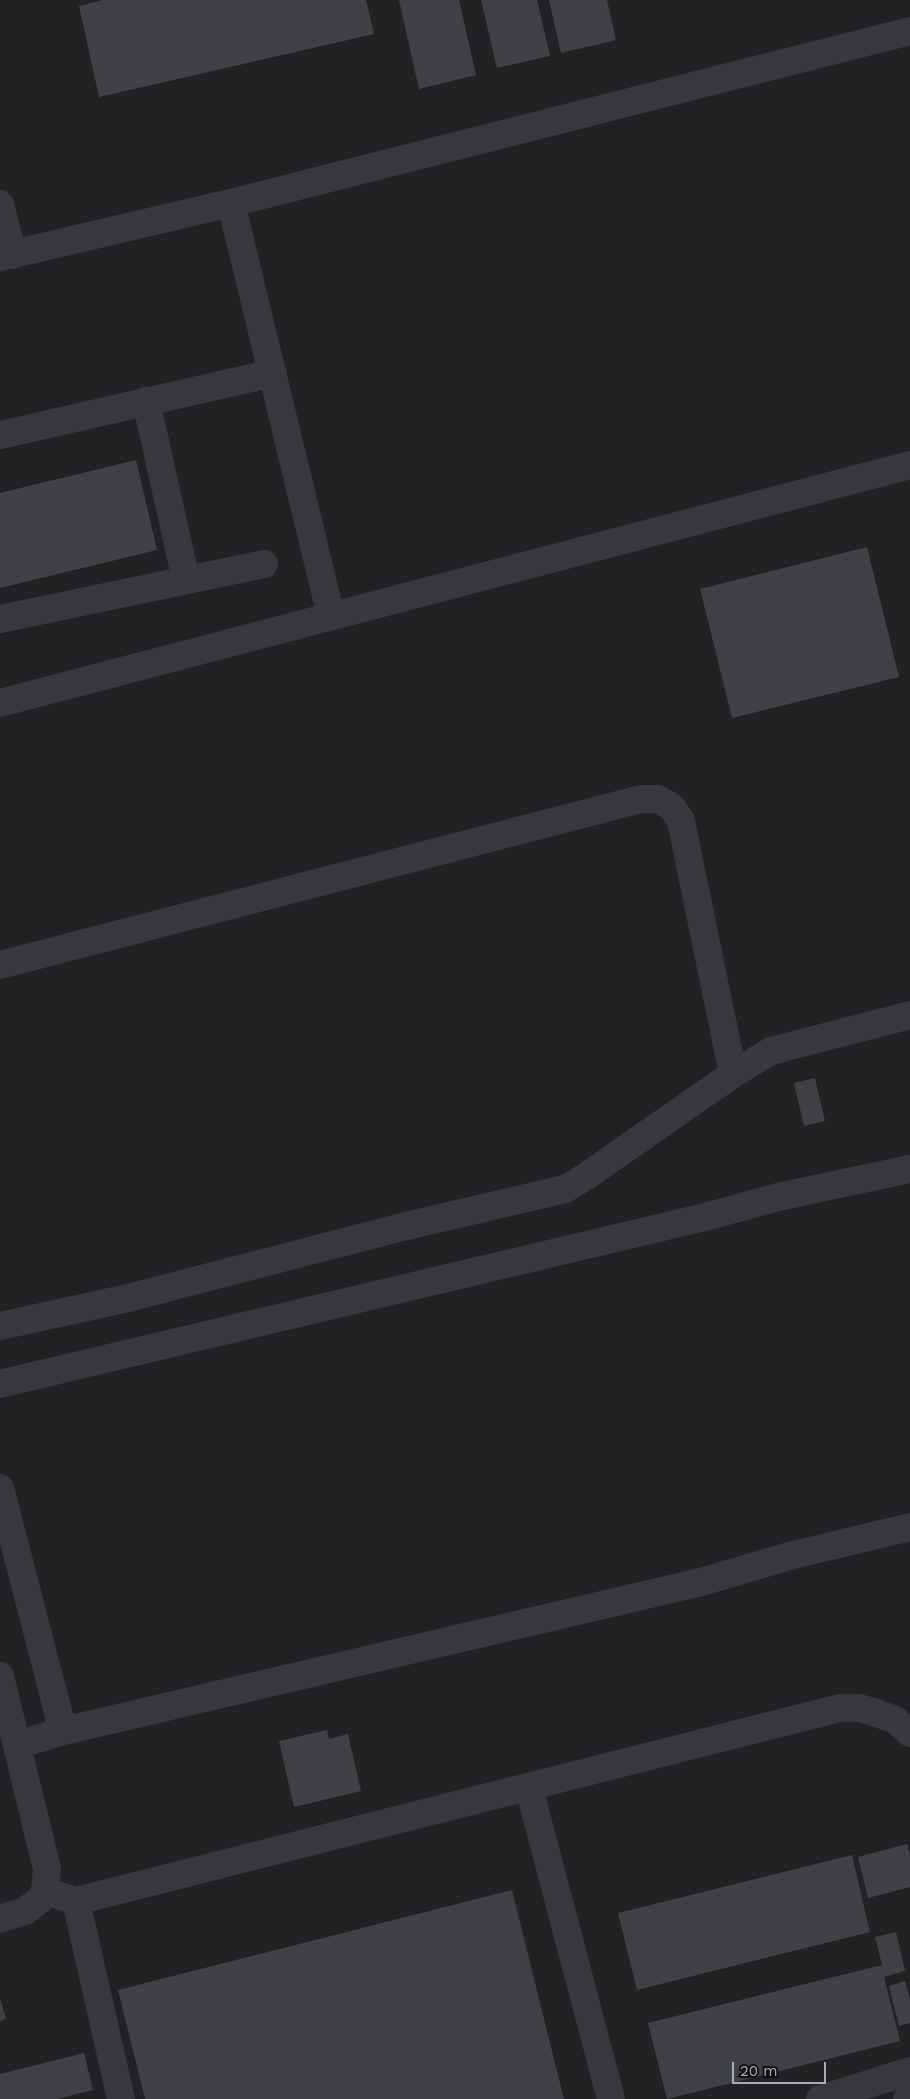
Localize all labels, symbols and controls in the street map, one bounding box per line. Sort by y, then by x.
scale bar [735,2052,829,2084]
text: 20 m [740,2062,778,2080]

